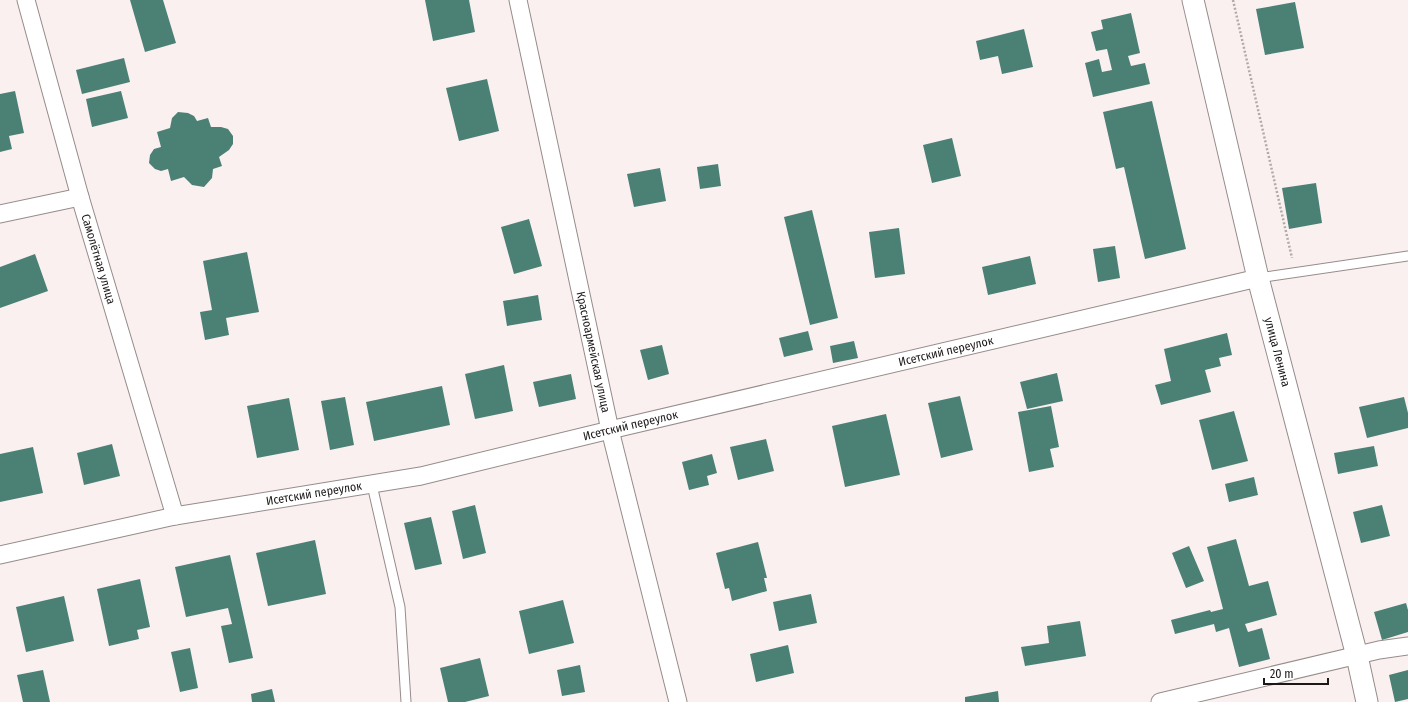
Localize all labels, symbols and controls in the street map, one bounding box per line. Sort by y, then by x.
street label: Самолётная улица [78,212,119,306]
street label: Красноармейская улица [574,290,613,414]
street label: улица Ленина [1262,316,1293,388]
street label: Исетский переулок [897,333,995,369]
street label: Исетский переулок [582,407,680,443]
street label: Исетский переулок [265,479,363,508]
scale bar [1264,660,1328,686]
text: 20 m [1270,667,1294,681]

